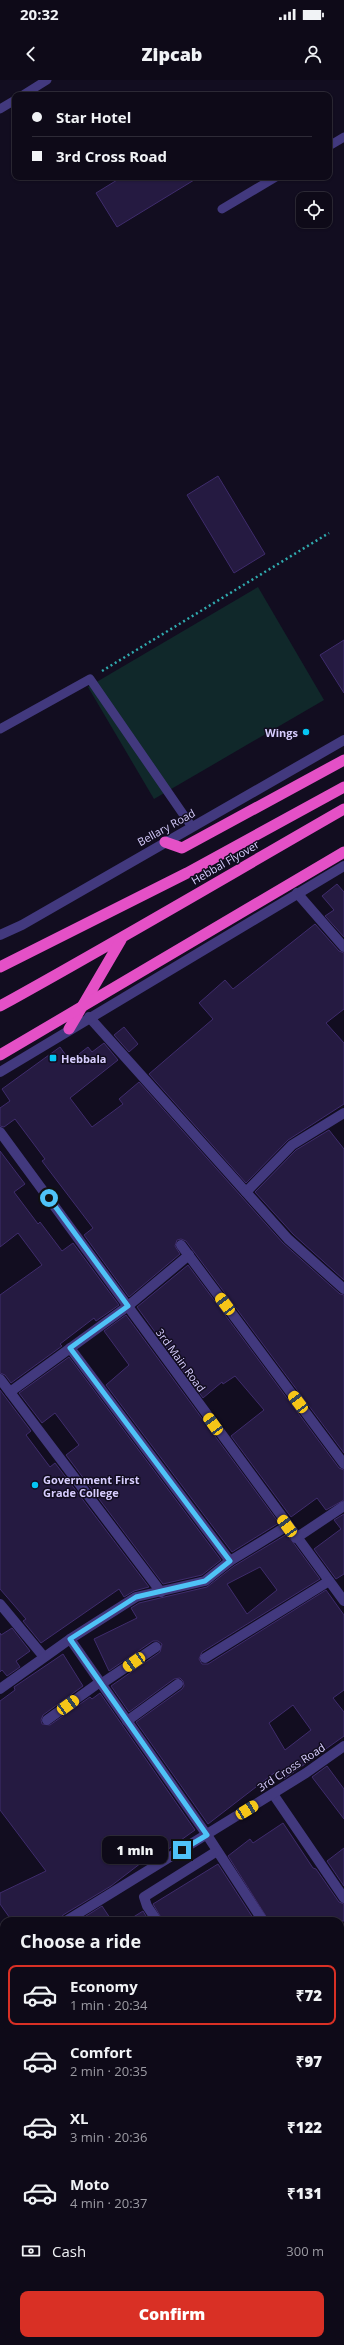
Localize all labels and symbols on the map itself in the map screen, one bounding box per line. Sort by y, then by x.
place label: Wings [265,725,299,740]
marker: Wings [301,727,311,737]
street label: Bellary Road [134,805,198,849]
street label: Hebbal Flyover [188,836,262,888]
place label: Hebbala [61,1051,106,1066]
marker: Hebbala [48,1053,58,1063]
route start [40,1189,58,1207]
car [213,1291,237,1317]
street label: 3rd Main Road [153,1325,209,1395]
car [286,1389,310,1415]
car [201,1411,225,1437]
place label: Government First Grade College [43,1472,140,1500]
marker: Government First Grade College [30,1480,40,1490]
car [275,1513,299,1539]
car [121,1650,147,1674]
car [55,1693,81,1717]
street label: 3rd Cross Road [254,1739,328,1795]
car [234,1799,260,1821]
callout: 1 min [102,1836,168,1864]
route end [173,1841,191,1859]

